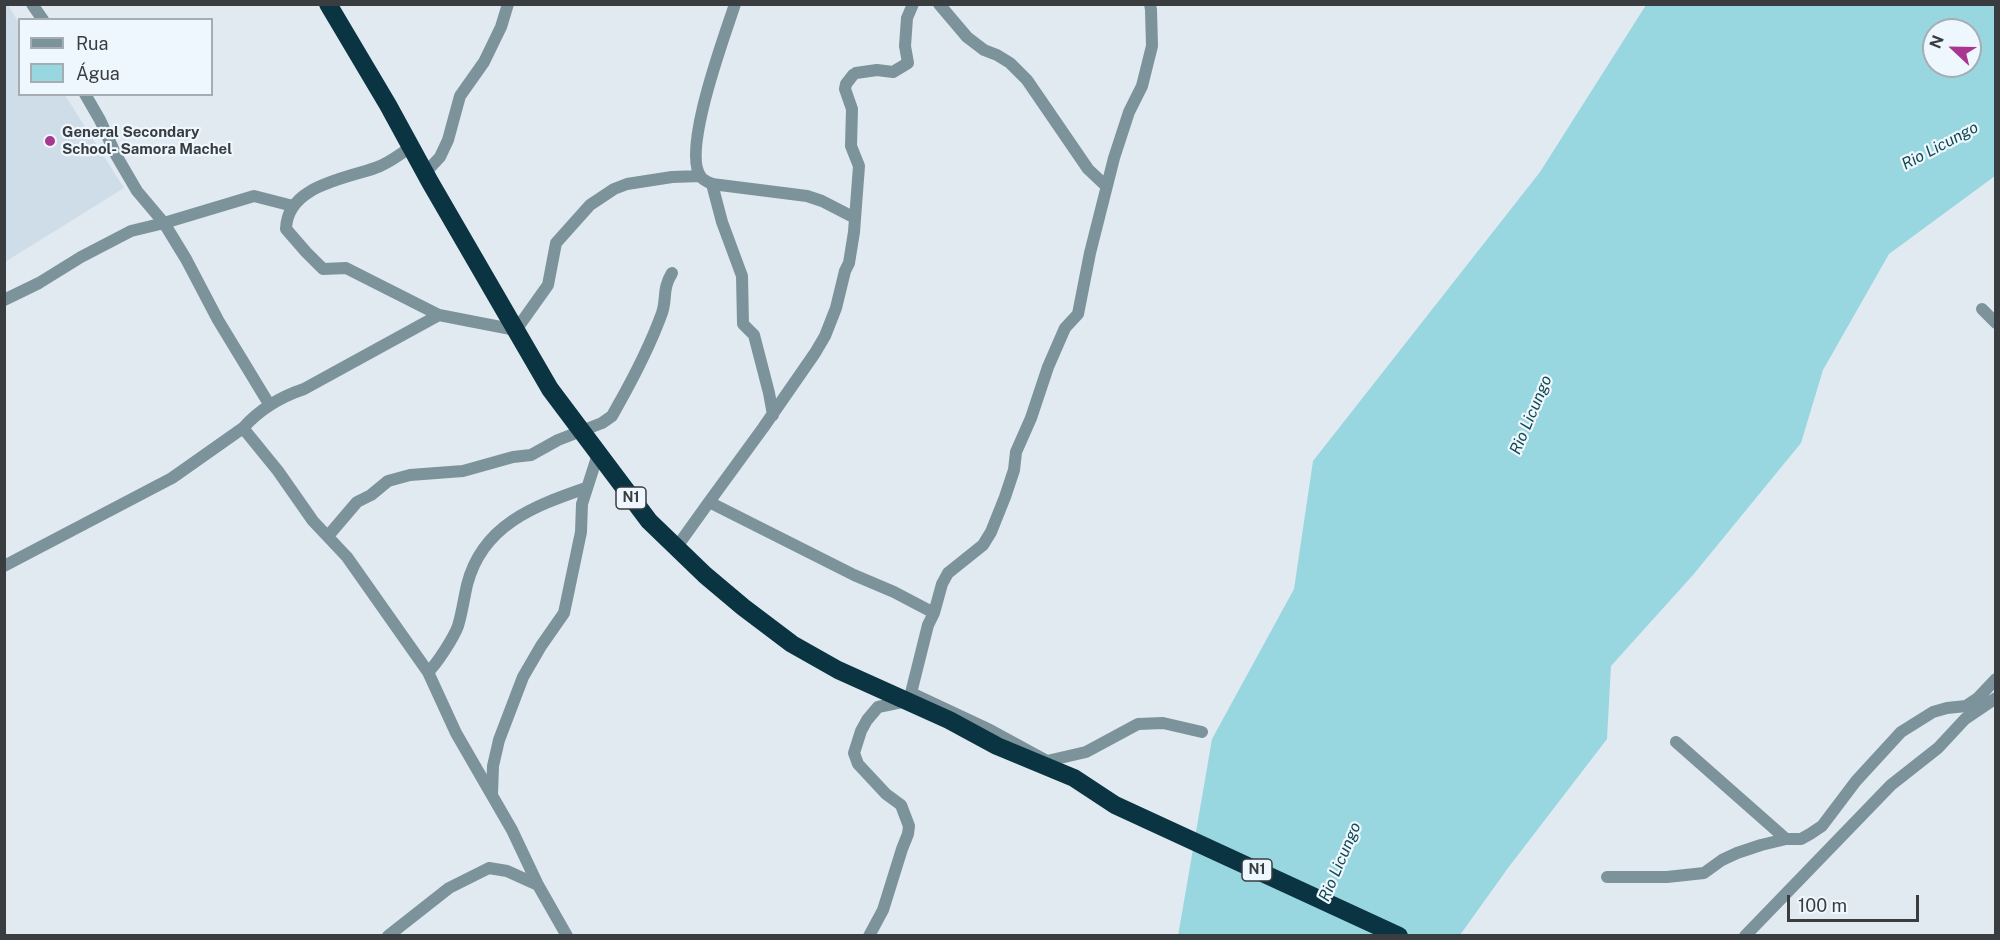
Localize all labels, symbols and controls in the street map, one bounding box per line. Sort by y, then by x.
legend [18,18,213,96]
north arrow [1922,18,1982,78]
text: N [1926,32,1948,51]
text: Rua [76,33,108,54]
text: Água [76,63,120,84]
water label: Rio Licungo [1898,118,1982,174]
place label: General Secondary School- Samora Machel [62,123,232,158]
marker: General Secondary School- Samora Machel [43,134,57,148]
water label: Rio Licungo [1506,373,1556,457]
road number: N1 [616,487,646,509]
water label: Rio Licungo [1315,820,1365,904]
road number: N1 [1242,859,1272,881]
scale bar [1790,883,1922,921]
text: 100 m [1798,895,1847,916]

